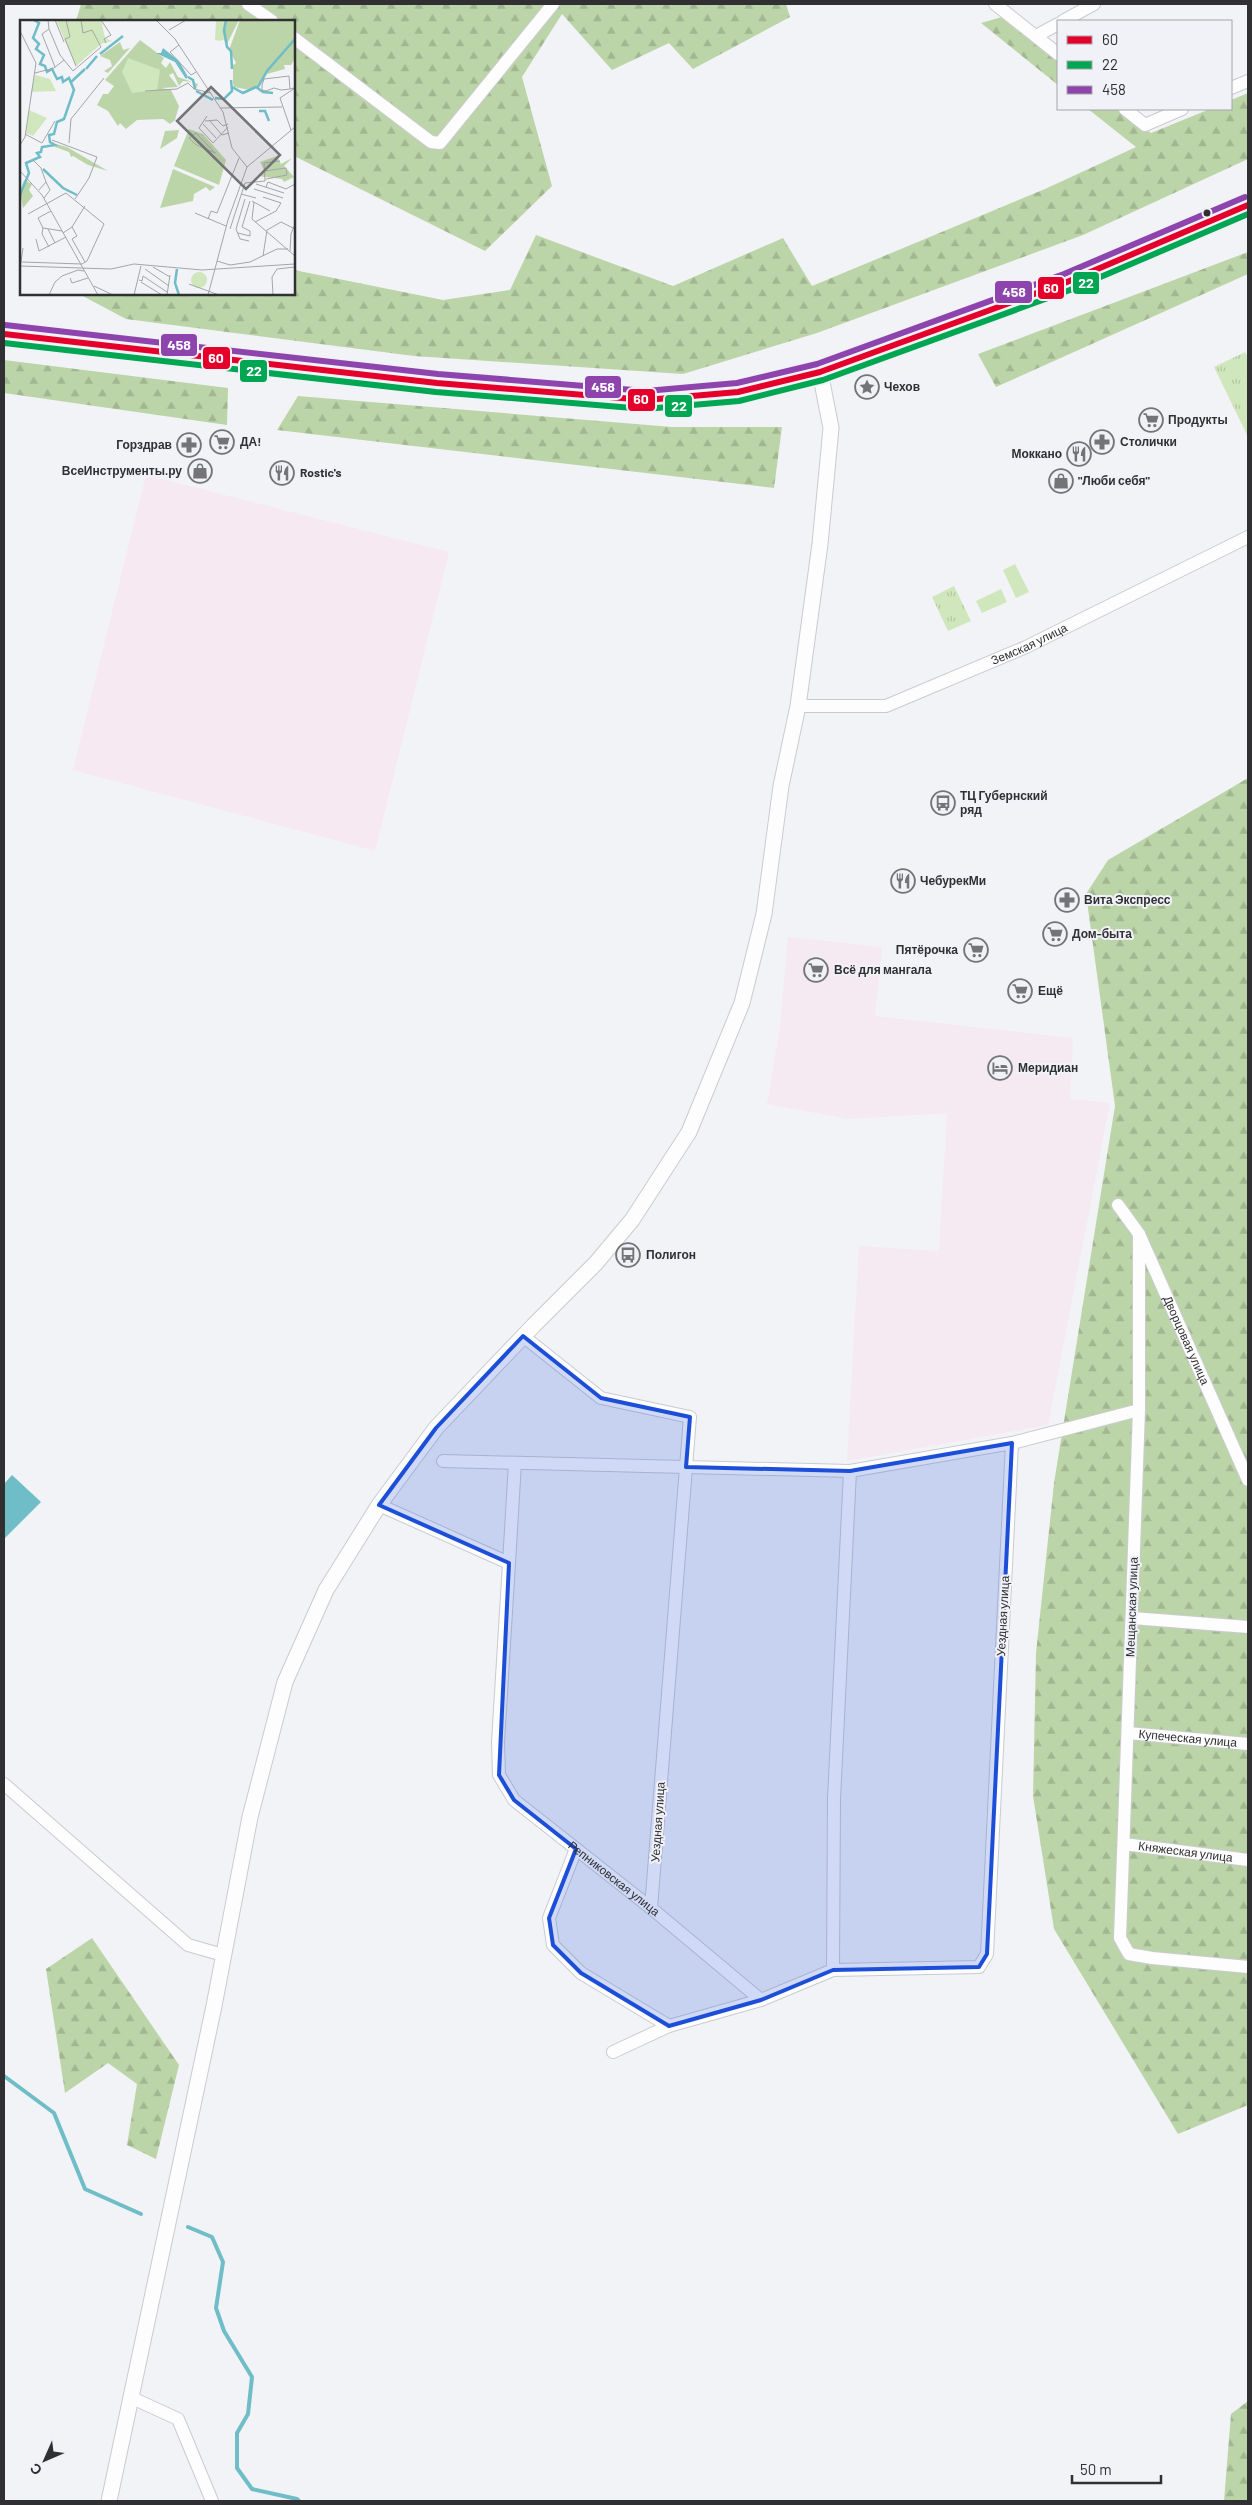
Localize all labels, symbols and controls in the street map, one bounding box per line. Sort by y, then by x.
inset map [20,20,295,295]
legend [1057,20,1232,110]
text: 60 [1102,30,1118,48]
text: 22 [1102,55,1118,73]
text: 458 [1102,80,1126,98]
unlabelled marker [1202,208,1212,218]
line badge: 22 [1072,271,1100,295]
text: 22 [1078,274,1094,291]
line badge: 60 [1037,276,1065,300]
text: 60 [1043,279,1059,296]
line badge: 458 [994,280,1033,304]
text: 458 [1002,283,1026,300]
line badge: 458 [160,333,198,357]
text: 458 [167,336,191,353]
line badge: 60 [202,346,231,370]
text: 60 [208,349,224,366]
line badge: 22 [239,359,268,383]
text: 22 [246,362,262,379]
place icon: Чехов [854,374,880,400]
line badge: 458 [584,375,622,399]
text: 458 [591,378,615,395]
place label: Чехов [884,379,920,393]
line badge: 60 [627,388,656,412]
text: 60 [633,390,649,407]
line badge: 22 [664,394,693,418]
text: 22 [671,397,687,414]
supermarket icon: Продукты [1138,407,1164,433]
place label: Продукты [1168,412,1228,427]
supermarket icon: ДА! [209,429,235,455]
pharmacy icon: Столички [1089,429,1115,455]
pharmacy icon: Горздрав [176,432,202,458]
place label: ДА! [240,434,261,449]
place label: Столички [1120,434,1177,448]
place label: Горздрав [116,437,172,452]
restaurant icon: Моккано [1066,441,1092,467]
place label: Моккано [1011,446,1062,460]
shop icon: ВсеИнструменты.ру [187,458,213,484]
restaurant icon: Rostic's [269,460,295,486]
place label: ВсеИнструменты.ру [62,463,182,478]
place label: Rostic's [300,465,341,479]
shop icon: "Люби себя" [1048,468,1074,494]
place label: "Люби себя" [1078,473,1150,487]
street label: Земская улица [989,620,1069,667]
place label: ТЦ Губернский ряд [960,788,1048,817]
bus stop icon: ТЦ Губернский ряд [930,790,956,816]
restaurant icon: ЧебурекМи [890,868,916,894]
place label: ЧебурекМи [920,873,986,888]
pharmacy icon: Вита Экспресс [1054,887,1080,913]
place label: Вита Экспресс [1084,892,1171,907]
supermarket icon: Дом-быта [1042,921,1068,947]
place label: Дом-быта [1072,926,1132,941]
supermarket icon: Пятёрочка [963,937,989,963]
place label: Пятёрочка [896,942,958,957]
supermarket icon: Всё для мангала [803,957,829,983]
place label: Всё для мангала [834,962,932,977]
supermarket icon: Ещё [1007,978,1033,1004]
place label: Ещё [1038,983,1063,998]
hotel icon: Меридиан [987,1055,1013,1081]
place label: Меридиан [1018,1060,1078,1075]
bus stop icon: Полигон [615,1242,641,1268]
place label: Полигон [646,1247,696,1261]
street label: Дворцовая улица [1160,1293,1213,1387]
street label: Мещанская улица [1122,1556,1141,1657]
street label: Уездная улица [993,1575,1012,1657]
street label: Купеческая улица [1138,1726,1238,1749]
street label: Уездная улица [647,1781,668,1863]
street label: Репниковская улица [566,1838,663,1919]
street label: Княжеская улица [1138,1838,1234,1864]
north arrow [20,2435,70,2485]
scale bar [1072,2452,1161,2484]
text: С [26,2460,45,2479]
text: 50 m [1080,2460,1112,2478]

